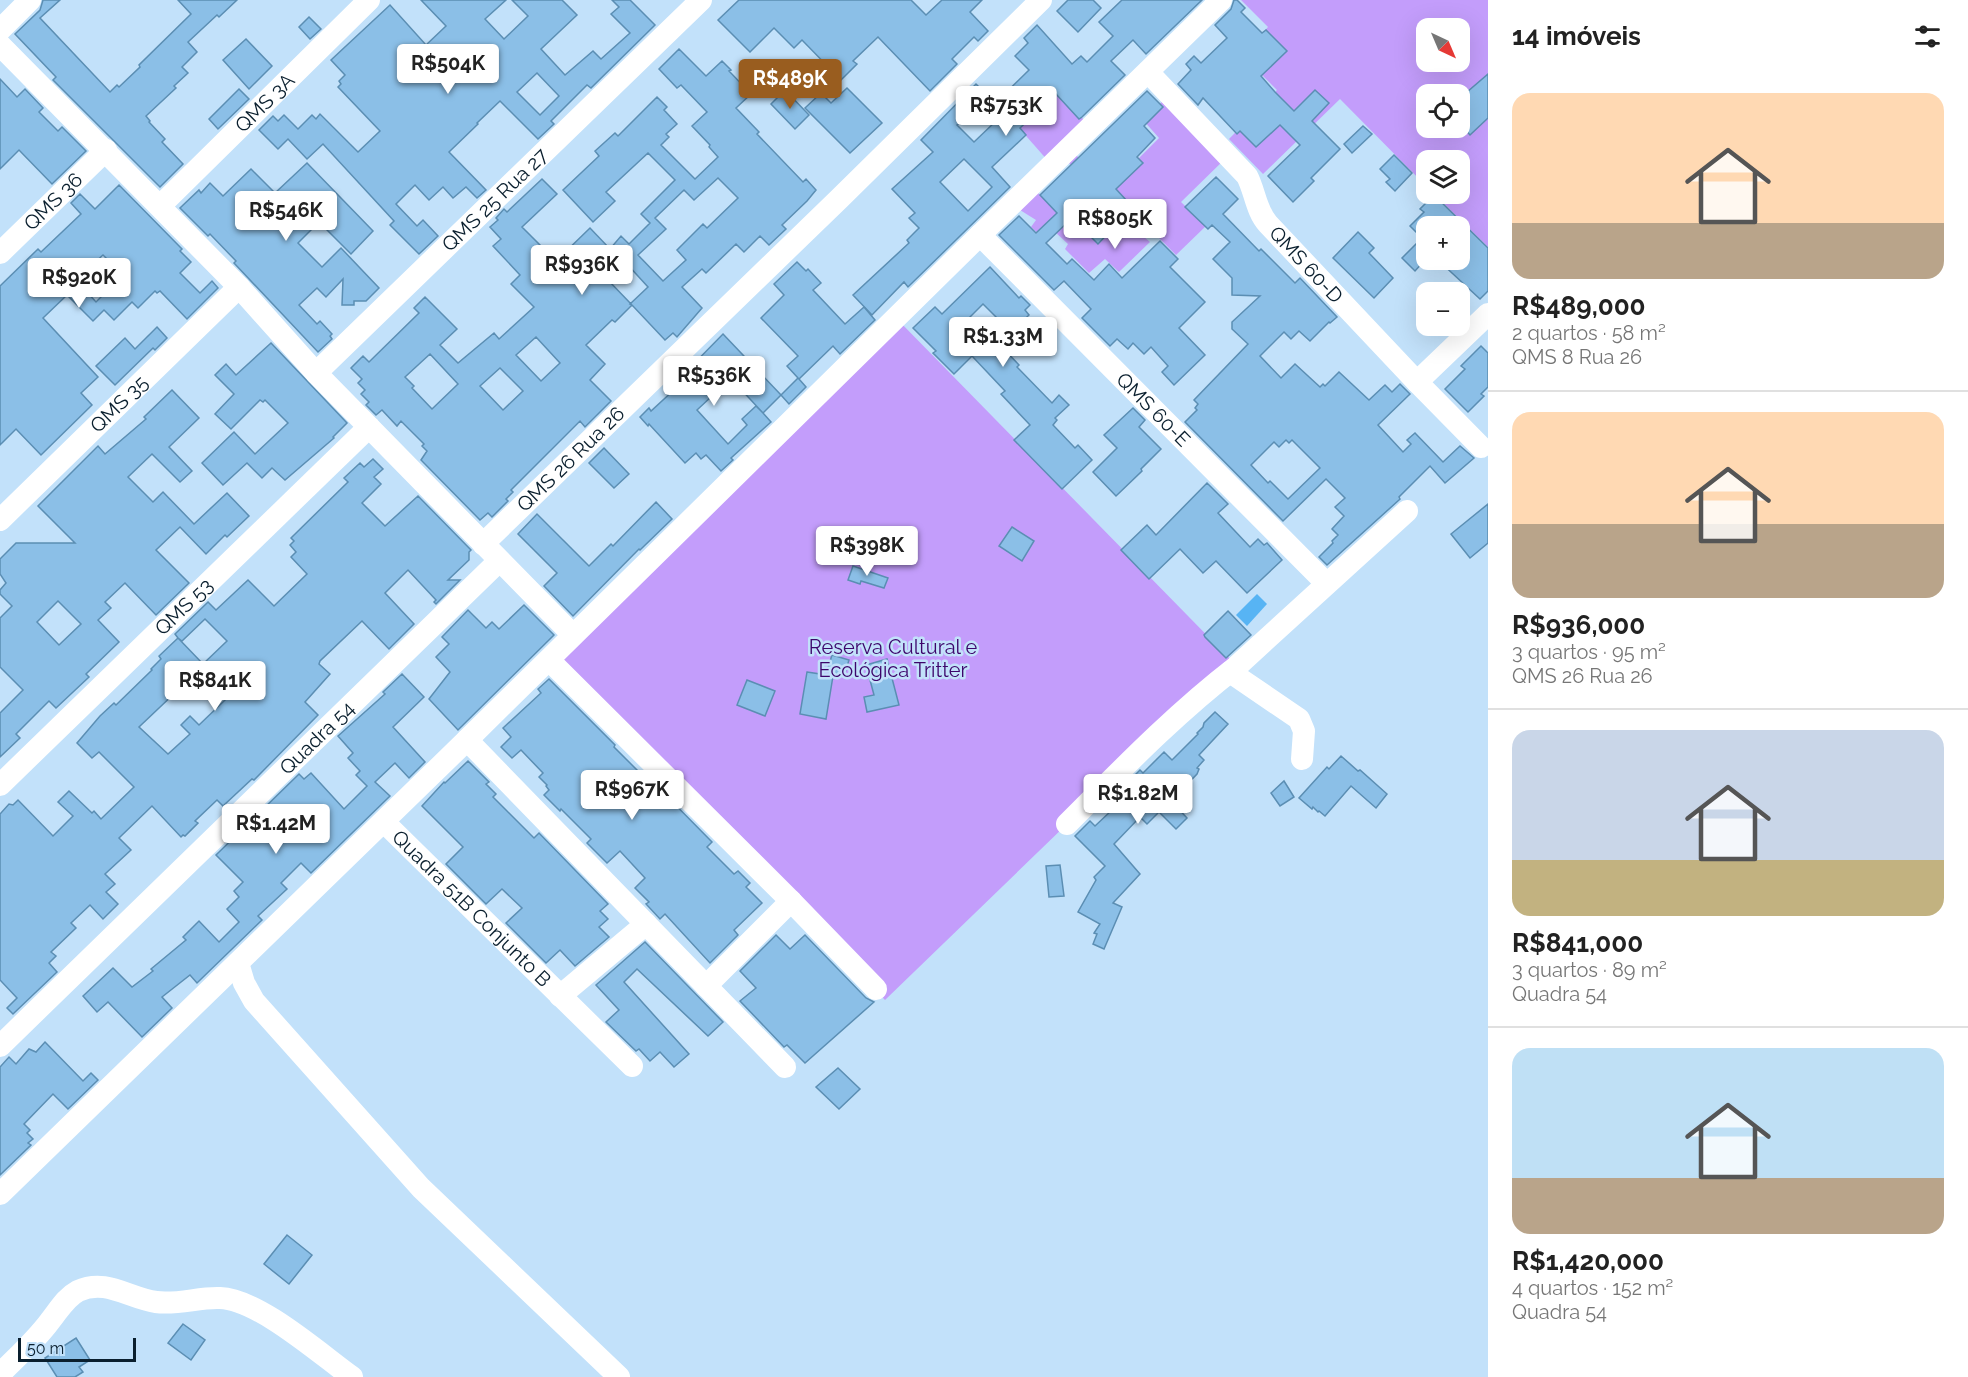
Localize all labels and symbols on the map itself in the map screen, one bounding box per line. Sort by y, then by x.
north arrow [1416,18,1470,72]
pin: R$504K [399,44,497,95]
pin: R$489K [741,59,839,110]
street label: QMS 3A [230,68,300,137]
pin: R$753K [957,86,1055,137]
street label: QMS 25 Rua 27 [437,143,553,256]
street label: QMS 36 [19,168,87,235]
pin: R$546K [237,191,335,242]
pin: R$805K [1066,199,1164,250]
street label: QMS 60-D [1264,221,1348,308]
pin: R$936K [533,245,631,296]
pin: R$920K [30,258,128,309]
pin: R$1.33M [948,317,1058,368]
pin: R$536K [665,356,763,407]
street label: QMS 60-E [1112,367,1195,451]
street label: QMS 35 [85,371,153,438]
street label: QMS 26 Rua 26 [512,402,629,517]
pin: R$398K [818,526,916,577]
street label: QMS 53 [150,573,218,640]
park label: Reserva Cultural e Ecológica Tritter [809,635,977,682]
pin: R$841K [166,661,264,712]
street label: Quadra 54 [275,696,359,780]
pin: R$967K [583,770,681,821]
pin: R$1.82M [1083,774,1193,825]
pin: R$1.42M [221,804,331,855]
street label: Quadra 51B Conjunto B [387,825,556,992]
scale bar [18,1335,136,1362]

